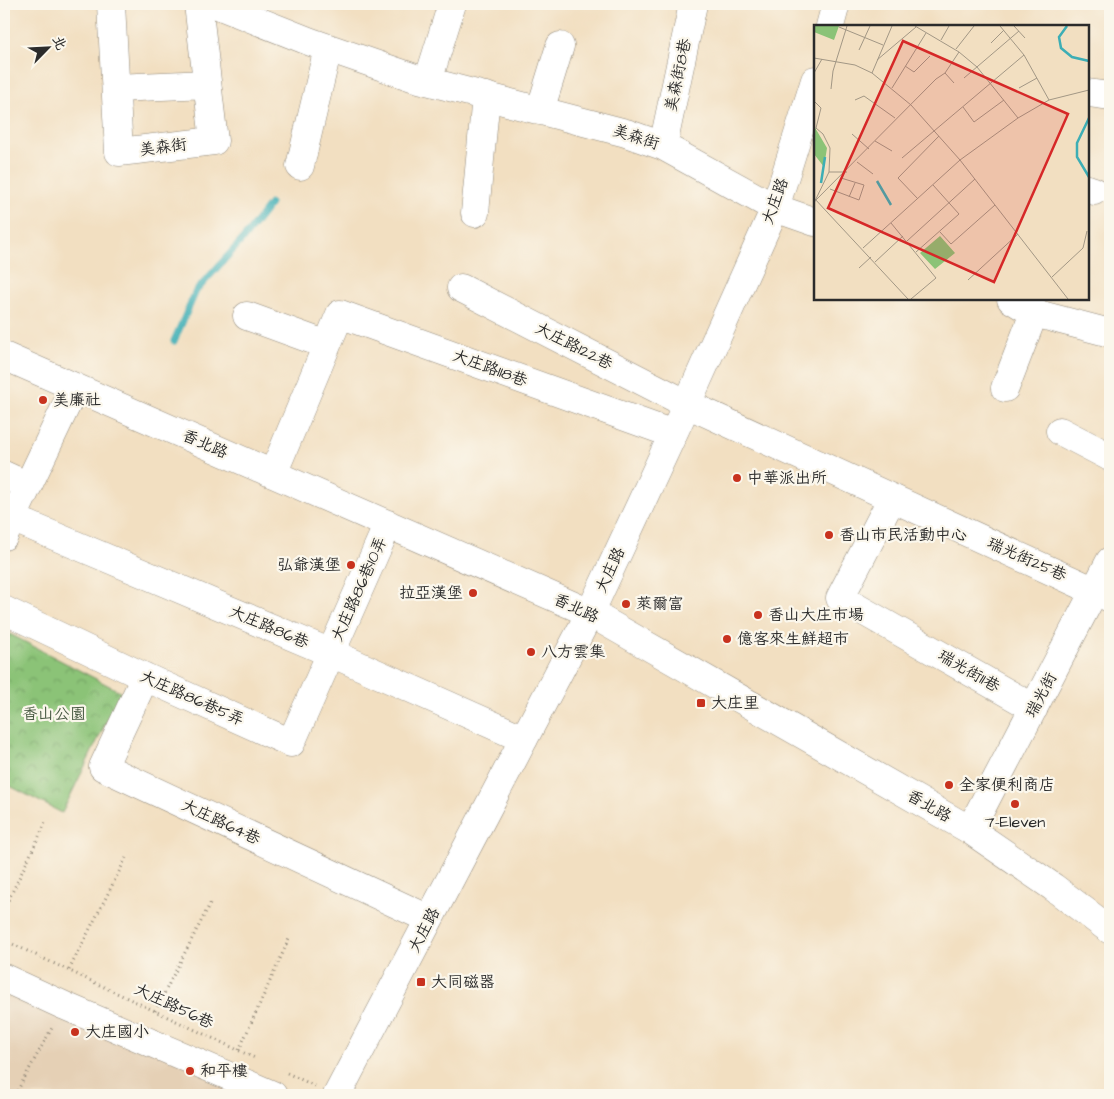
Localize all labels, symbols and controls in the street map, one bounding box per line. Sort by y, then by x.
north arrow [22,22,72,72]
inset map [814,25,1089,300]
text: 北 [47,33,71,54]
street label: 美森街8巷 [660,36,696,114]
street label: 美森街 [610,119,662,155]
street label: 美森街 [138,133,188,161]
street label: 大庄路 [756,175,794,227]
street label: 大庄路122巷 [531,317,617,375]
street label: 大庄路118巷 [449,344,531,392]
place label: 美廉社 [53,389,101,411]
marker: 美廉社 [37,394,49,406]
street label: 香北路 [179,424,231,464]
place label: 中華派出所 [747,467,827,489]
marker: 中華派出所 [731,472,743,484]
place label: 香山市民活動中心 [839,524,967,546]
marker: 香山市民活動中心 [823,529,835,541]
street label: 瑞光街25巷 [984,532,1070,586]
street label: 大庄路86巷10弄 [326,533,392,645]
street label: 大庄路 [590,544,630,596]
place label: 弘爺漢堡 [277,554,341,576]
marker: 弘爺漢堡 [345,559,357,571]
place label: 拉亞漢堡 [399,582,463,604]
marker: 拉亞漢堡 [467,587,479,599]
street label: 香北路 [550,588,602,628]
place label: 萊爾富 [636,593,684,615]
marker: 萊爾富 [620,598,632,610]
street label: 大庄路86巷 [226,600,312,654]
place label: 香山大庄市場 [768,604,864,626]
marker: 香山大庄市場 [752,609,764,621]
place label: 億客來生鮮超市 [737,628,849,650]
marker: 億客來生鮮超市 [721,633,733,645]
place label: 八方雲集 [541,641,605,663]
street label: 瑞光街11巷 [934,644,1004,698]
marker: 八方雲集 [525,646,537,658]
street label: 大庄路86巷5弄 [136,665,248,731]
street label: 瑞光街 [1020,669,1062,721]
place label: 大庄里 [711,692,759,714]
marker: 大庄里 [695,697,707,709]
park label: 香山公園 [22,703,86,725]
place label: 全家便利商店 [959,774,1055,796]
marker: 全家便利商店 [943,779,955,791]
street label: 香北路 [903,784,955,828]
street label: 大庄路64巷 [178,794,264,850]
marker: 7-Eleven [1009,798,1021,810]
place label: 7-Eleven [985,811,1045,833]
street label: 大庄路 [403,904,445,956]
place label: 大同磁器 [431,971,495,993]
marker: 大同磁器 [415,976,427,988]
street label: 大庄路56巷 [131,978,217,1034]
place label: 大庄國小 [85,1021,149,1043]
marker: 大庄國小 [69,1026,81,1038]
place label: 和平樓 [200,1060,248,1082]
marker: 和平樓 [184,1065,196,1077]

